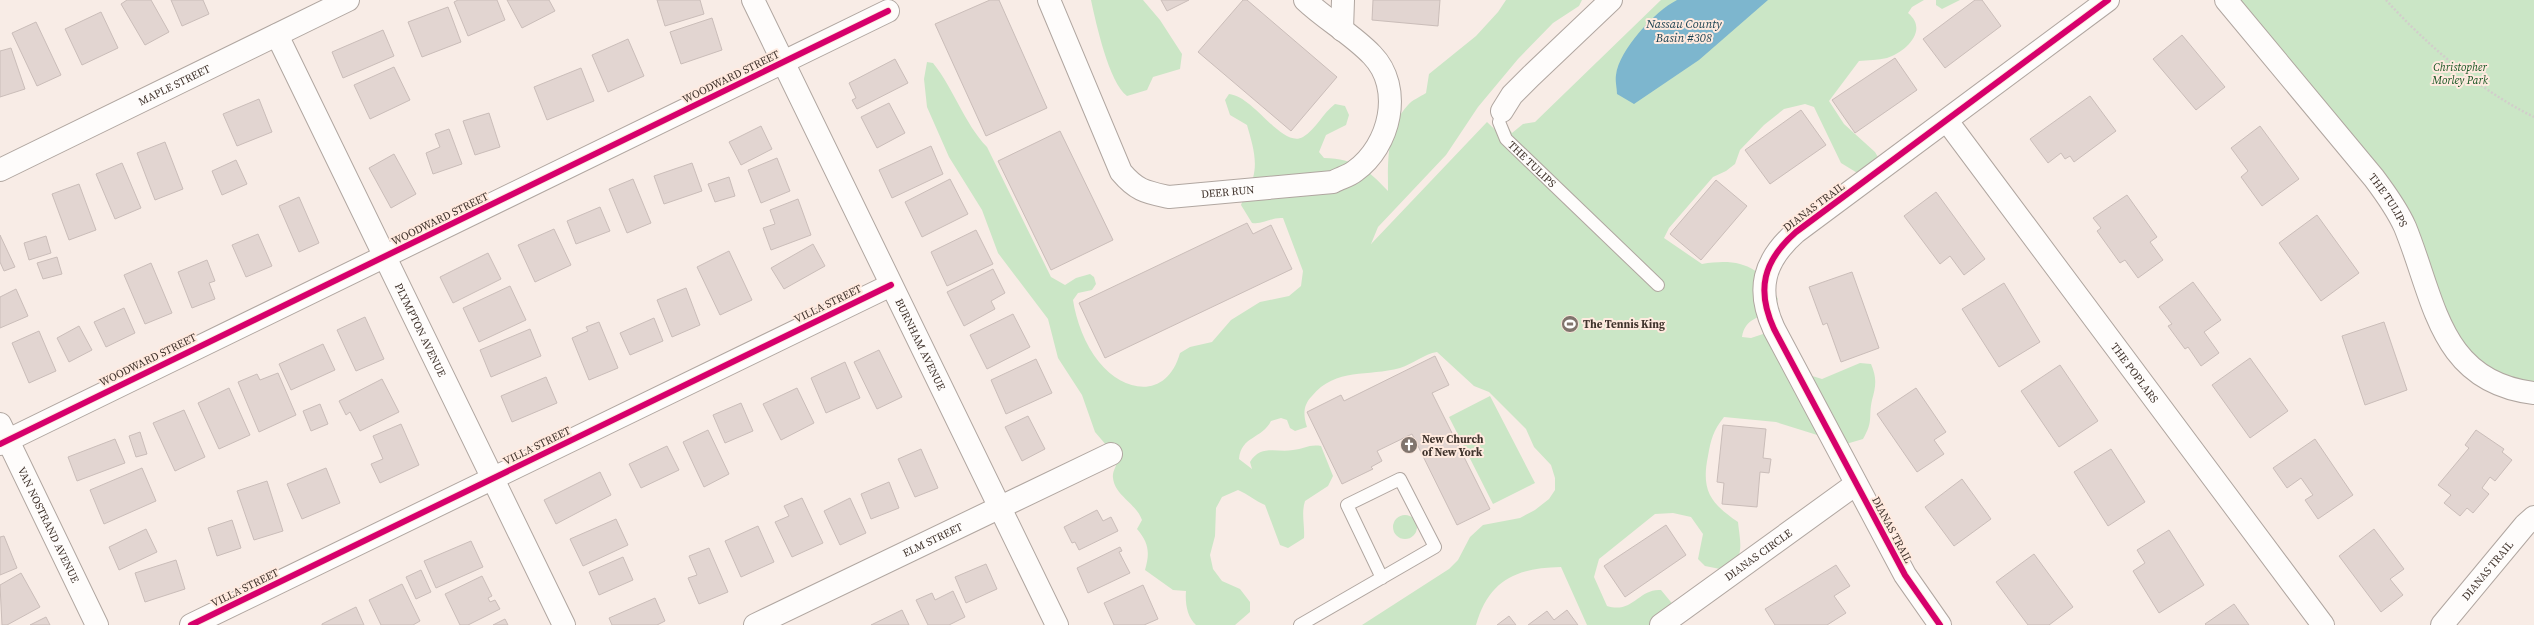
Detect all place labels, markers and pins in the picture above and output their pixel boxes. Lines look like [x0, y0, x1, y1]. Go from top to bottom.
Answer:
sports icon: The Tennis King [1560, 314, 1580, 334]
place label: The Tennis King [1583, 317, 1665, 332]
place label: New Church of New York [1422, 432, 1484, 460]
church icon: New Church of New York [1399, 435, 1419, 455]

